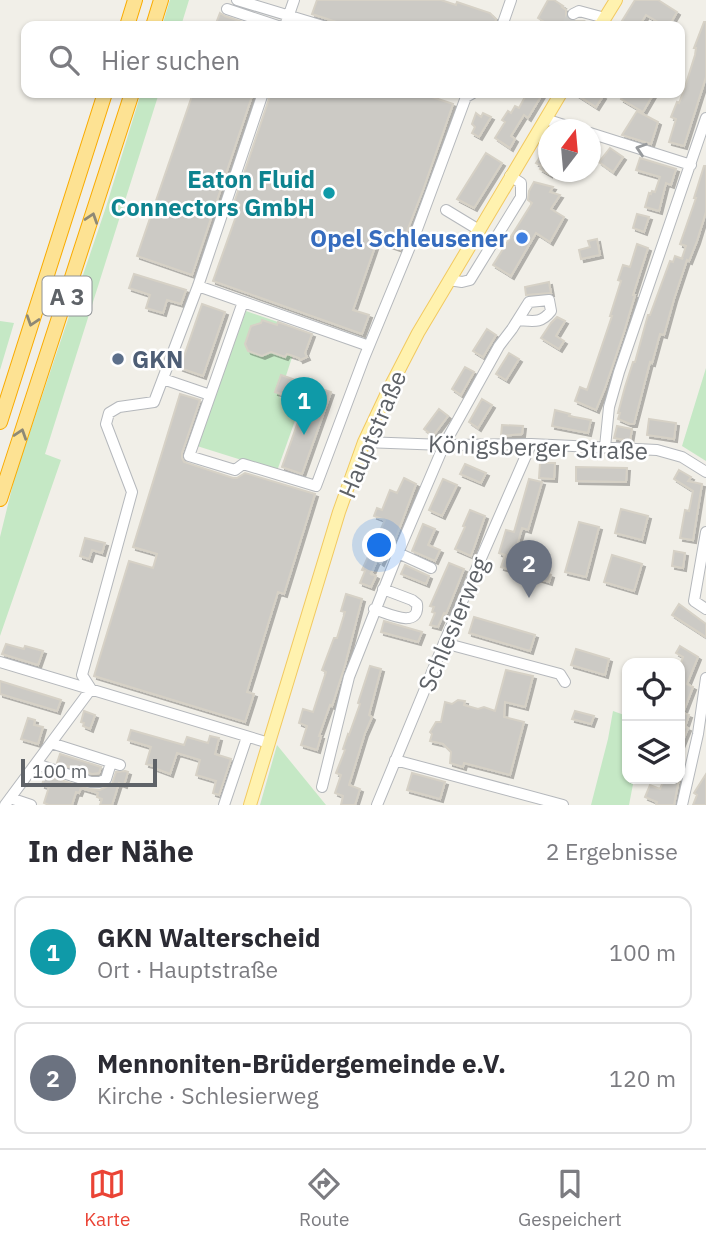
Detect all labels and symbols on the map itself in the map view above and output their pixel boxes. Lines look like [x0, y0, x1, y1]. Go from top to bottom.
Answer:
north arrow [538, 119, 601, 182]
one-way arrow [635, 143, 647, 157]
place label: Eaton Fluid Connectors GmbH [111, 163, 315, 223]
marker: Eaton Fluid Connectors GmbH [321, 185, 337, 201]
one-way arrow [84, 212, 98, 224]
place label: Opel Schleusener [310, 222, 508, 254]
marker: Opel Schleusener [514, 230, 530, 246]
road number: A 3 [42, 276, 92, 316]
one-way arrow [26, 315, 40, 327]
place label: GKN [132, 343, 183, 375]
marker: GKN [110, 351, 126, 367]
street label: Hauptstraße [331, 365, 413, 503]
pin: 1 [281, 377, 327, 435]
street label: Königsberger Straße [428, 427, 648, 467]
one-way arrow [13, 428, 27, 441]
your location [362, 528, 396, 562]
pin: 2 [506, 540, 552, 598]
street label: Schlesierweg [410, 551, 496, 696]
scale bar [21, 756, 158, 788]

